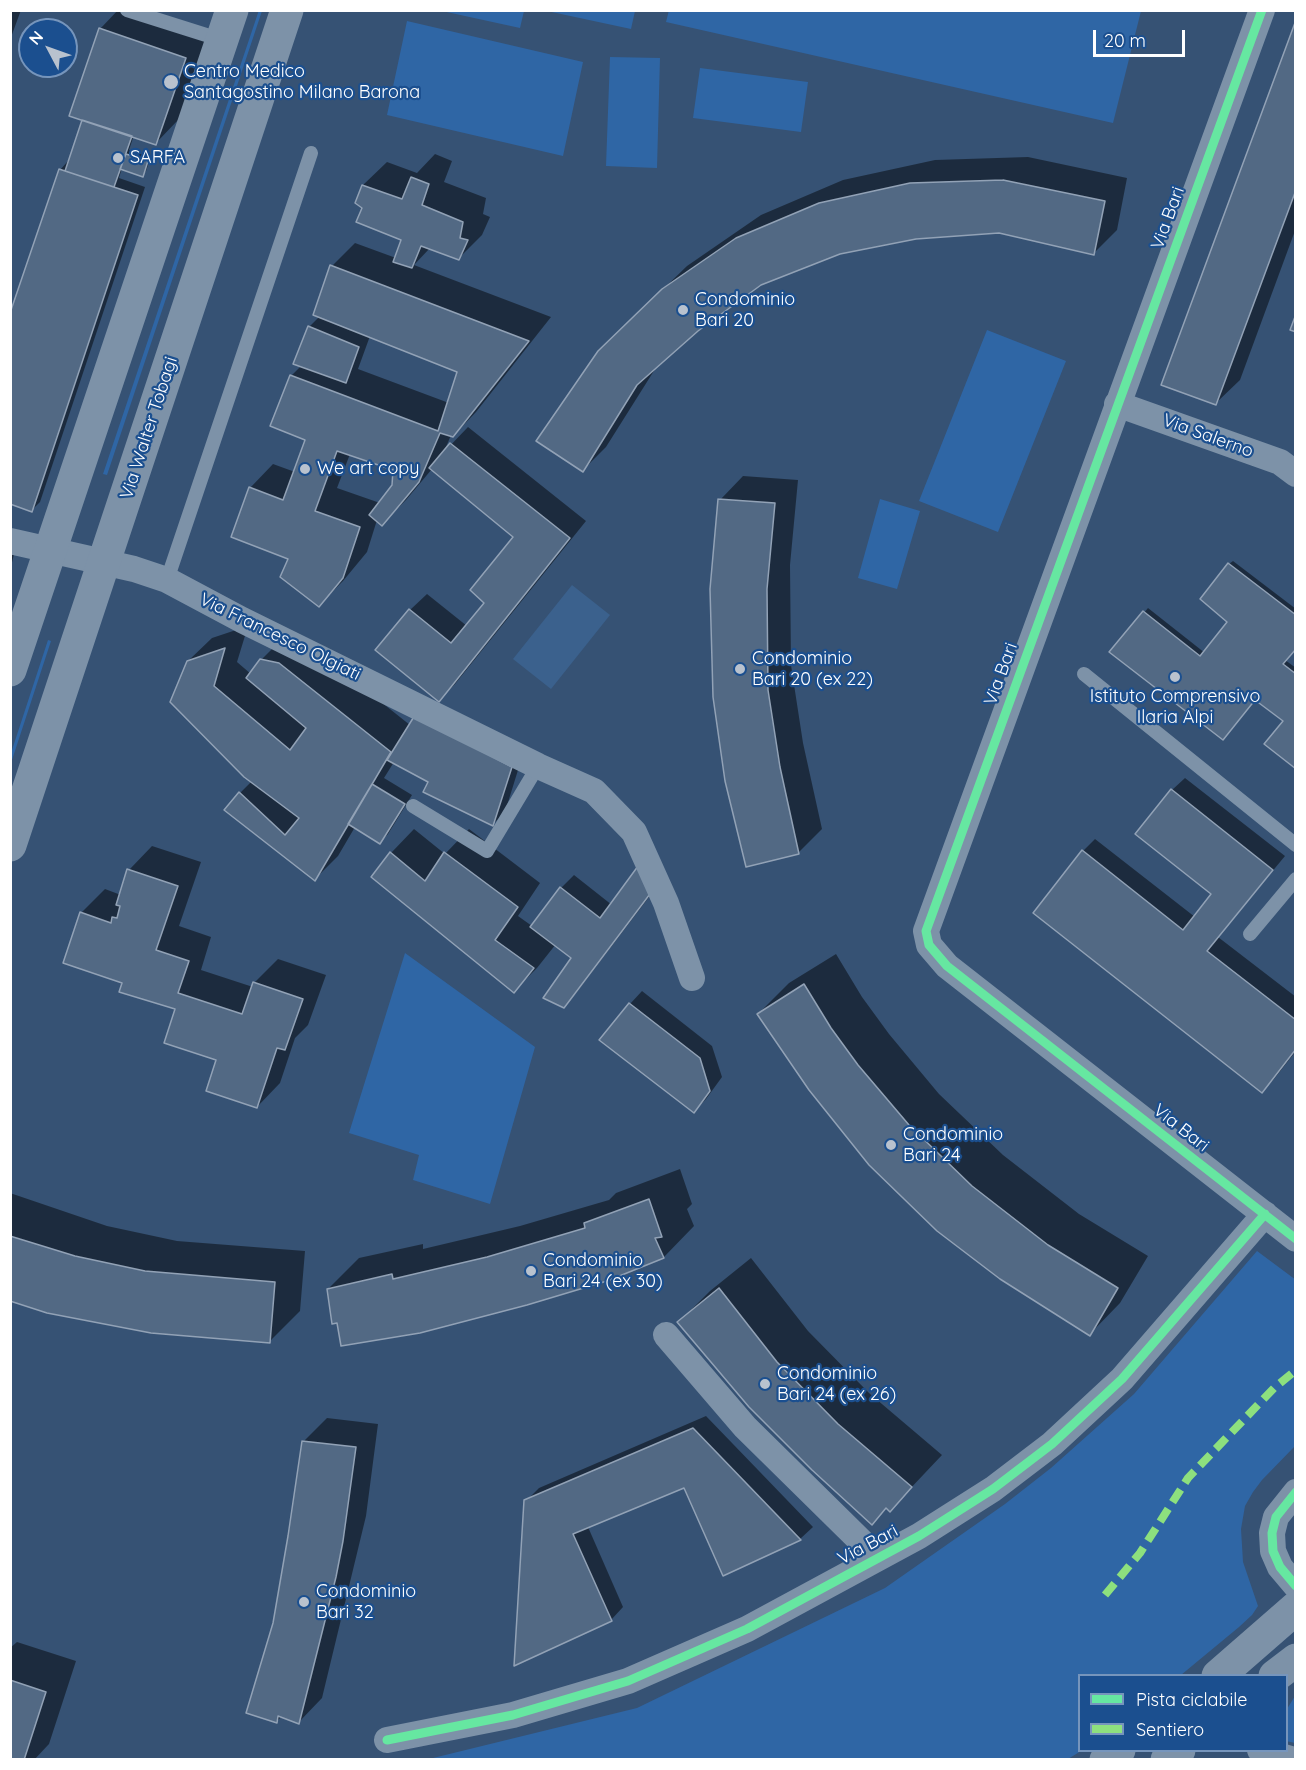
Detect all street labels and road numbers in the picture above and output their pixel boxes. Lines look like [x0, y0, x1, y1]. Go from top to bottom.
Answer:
street label: Via Bari [1147, 184, 1189, 252]
street label: Via Walter Tobagi [116, 354, 182, 502]
street label: Via Salerno [1160, 410, 1256, 462]
street label: Via Francesco Olgiati [196, 589, 364, 685]
street label: Via Bari [980, 640, 1022, 708]
street label: Via Bari [1149, 1099, 1213, 1157]
street label: Via Bari [834, 1520, 902, 1570]

